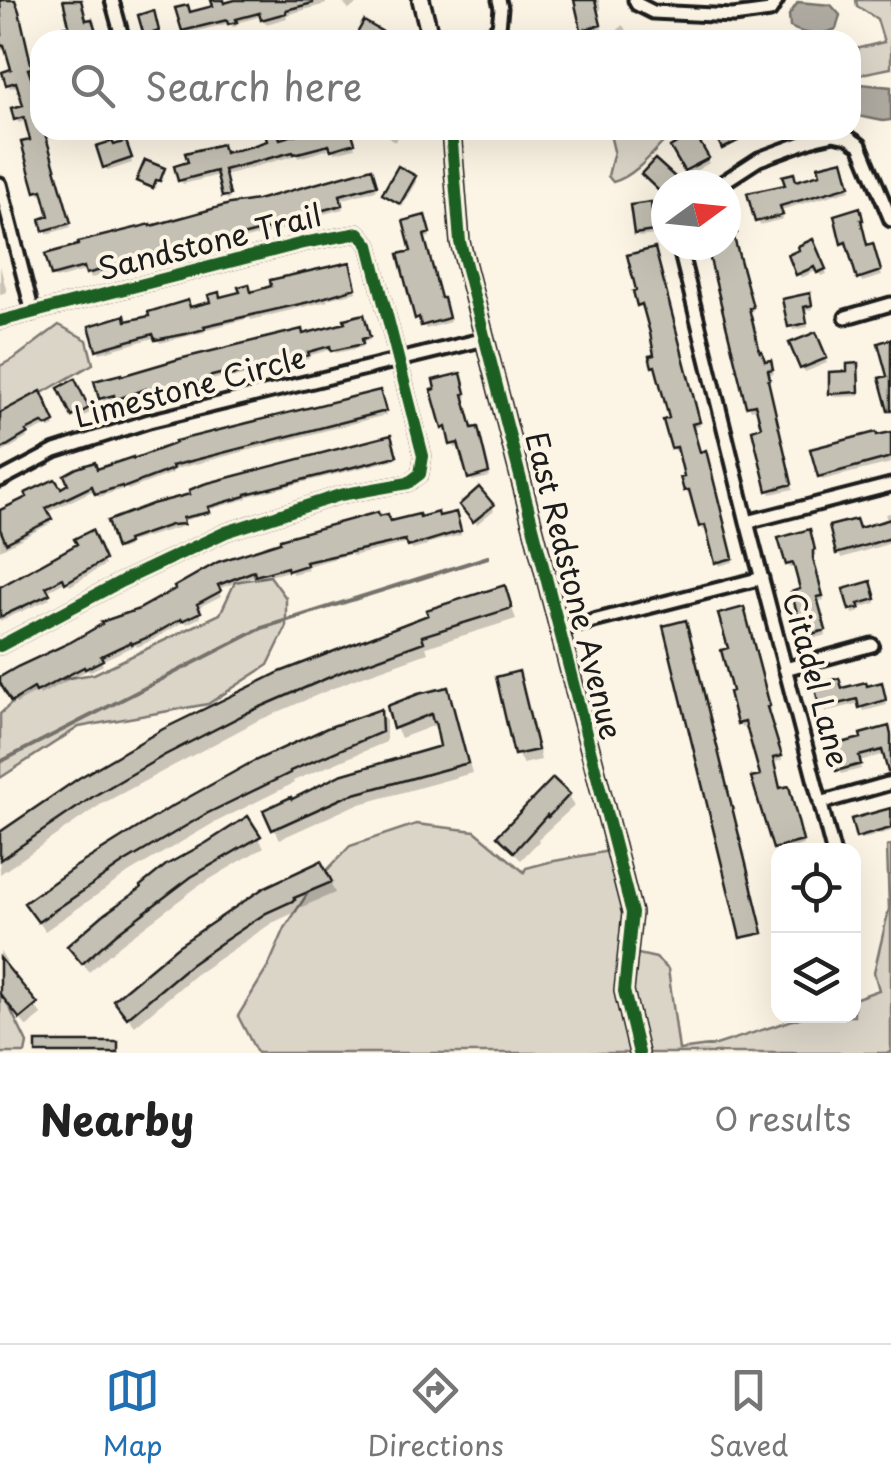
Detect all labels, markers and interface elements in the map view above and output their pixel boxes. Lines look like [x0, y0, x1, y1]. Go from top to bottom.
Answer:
search box [30, 30, 861, 140]
text: Search here [145, 57, 362, 114]
icon: search [65, 58, 120, 113]
north arrow [651, 170, 741, 260]
street label: Sandstone Trail [93, 191, 326, 290]
street label: Limestone Circle [69, 333, 310, 438]
street label: East Redstone Avenue [515, 427, 635, 744]
street label: Citadel Lane [772, 587, 862, 772]
map controls [771, 843, 861, 1023]
button: locate [771, 843, 861, 933]
button: layers [771, 933, 861, 1023]
text: Nearby [40, 1087, 194, 1150]
text: 0 results [715, 1094, 851, 1142]
tab: Map [103, 1363, 162, 1466]
tab: Directions [368, 1363, 504, 1466]
tab: Saved [709, 1363, 788, 1466]

